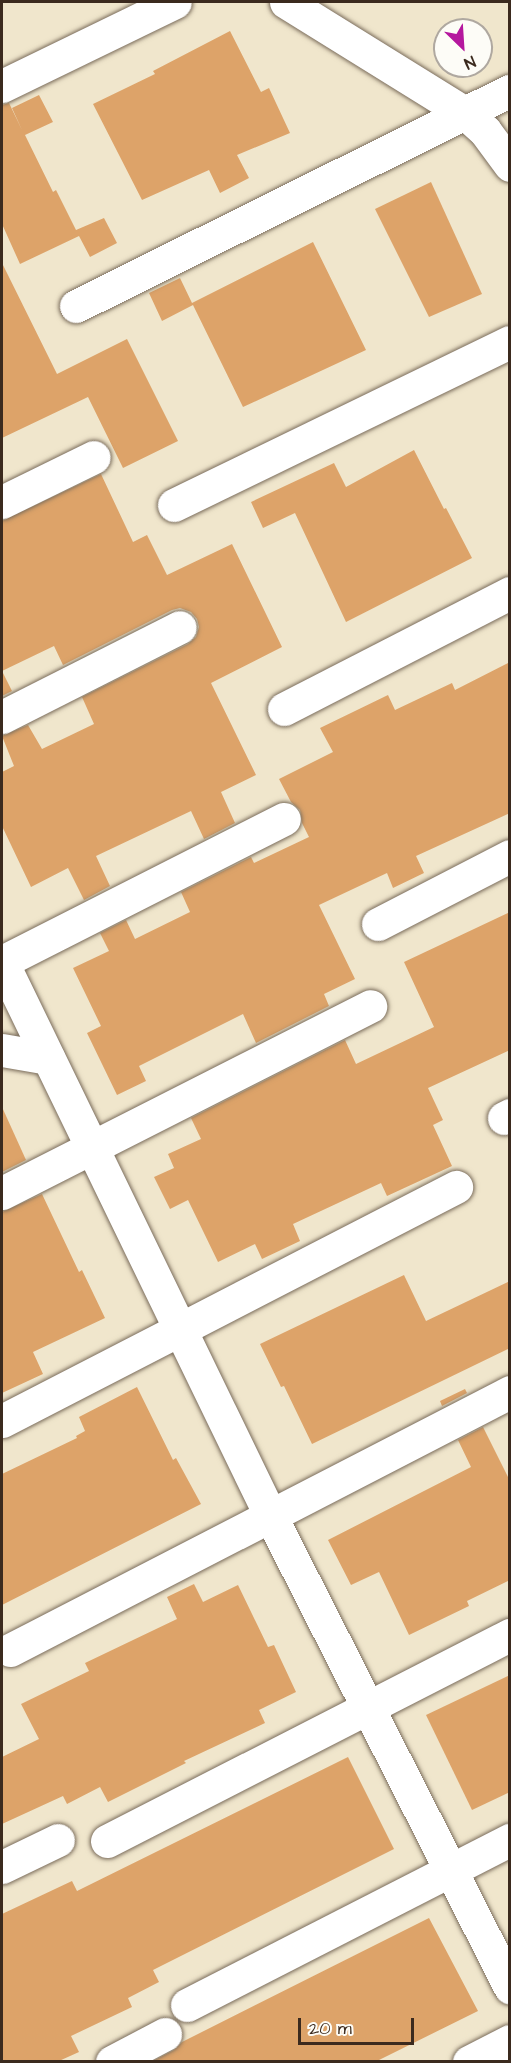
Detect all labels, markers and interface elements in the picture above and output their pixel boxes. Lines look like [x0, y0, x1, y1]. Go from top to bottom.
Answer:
north arrow [433, 18, 493, 78]
text: N [461, 50, 479, 75]
scale bar [301, 2006, 416, 2044]
text: 20 m [309, 2016, 352, 2041]

